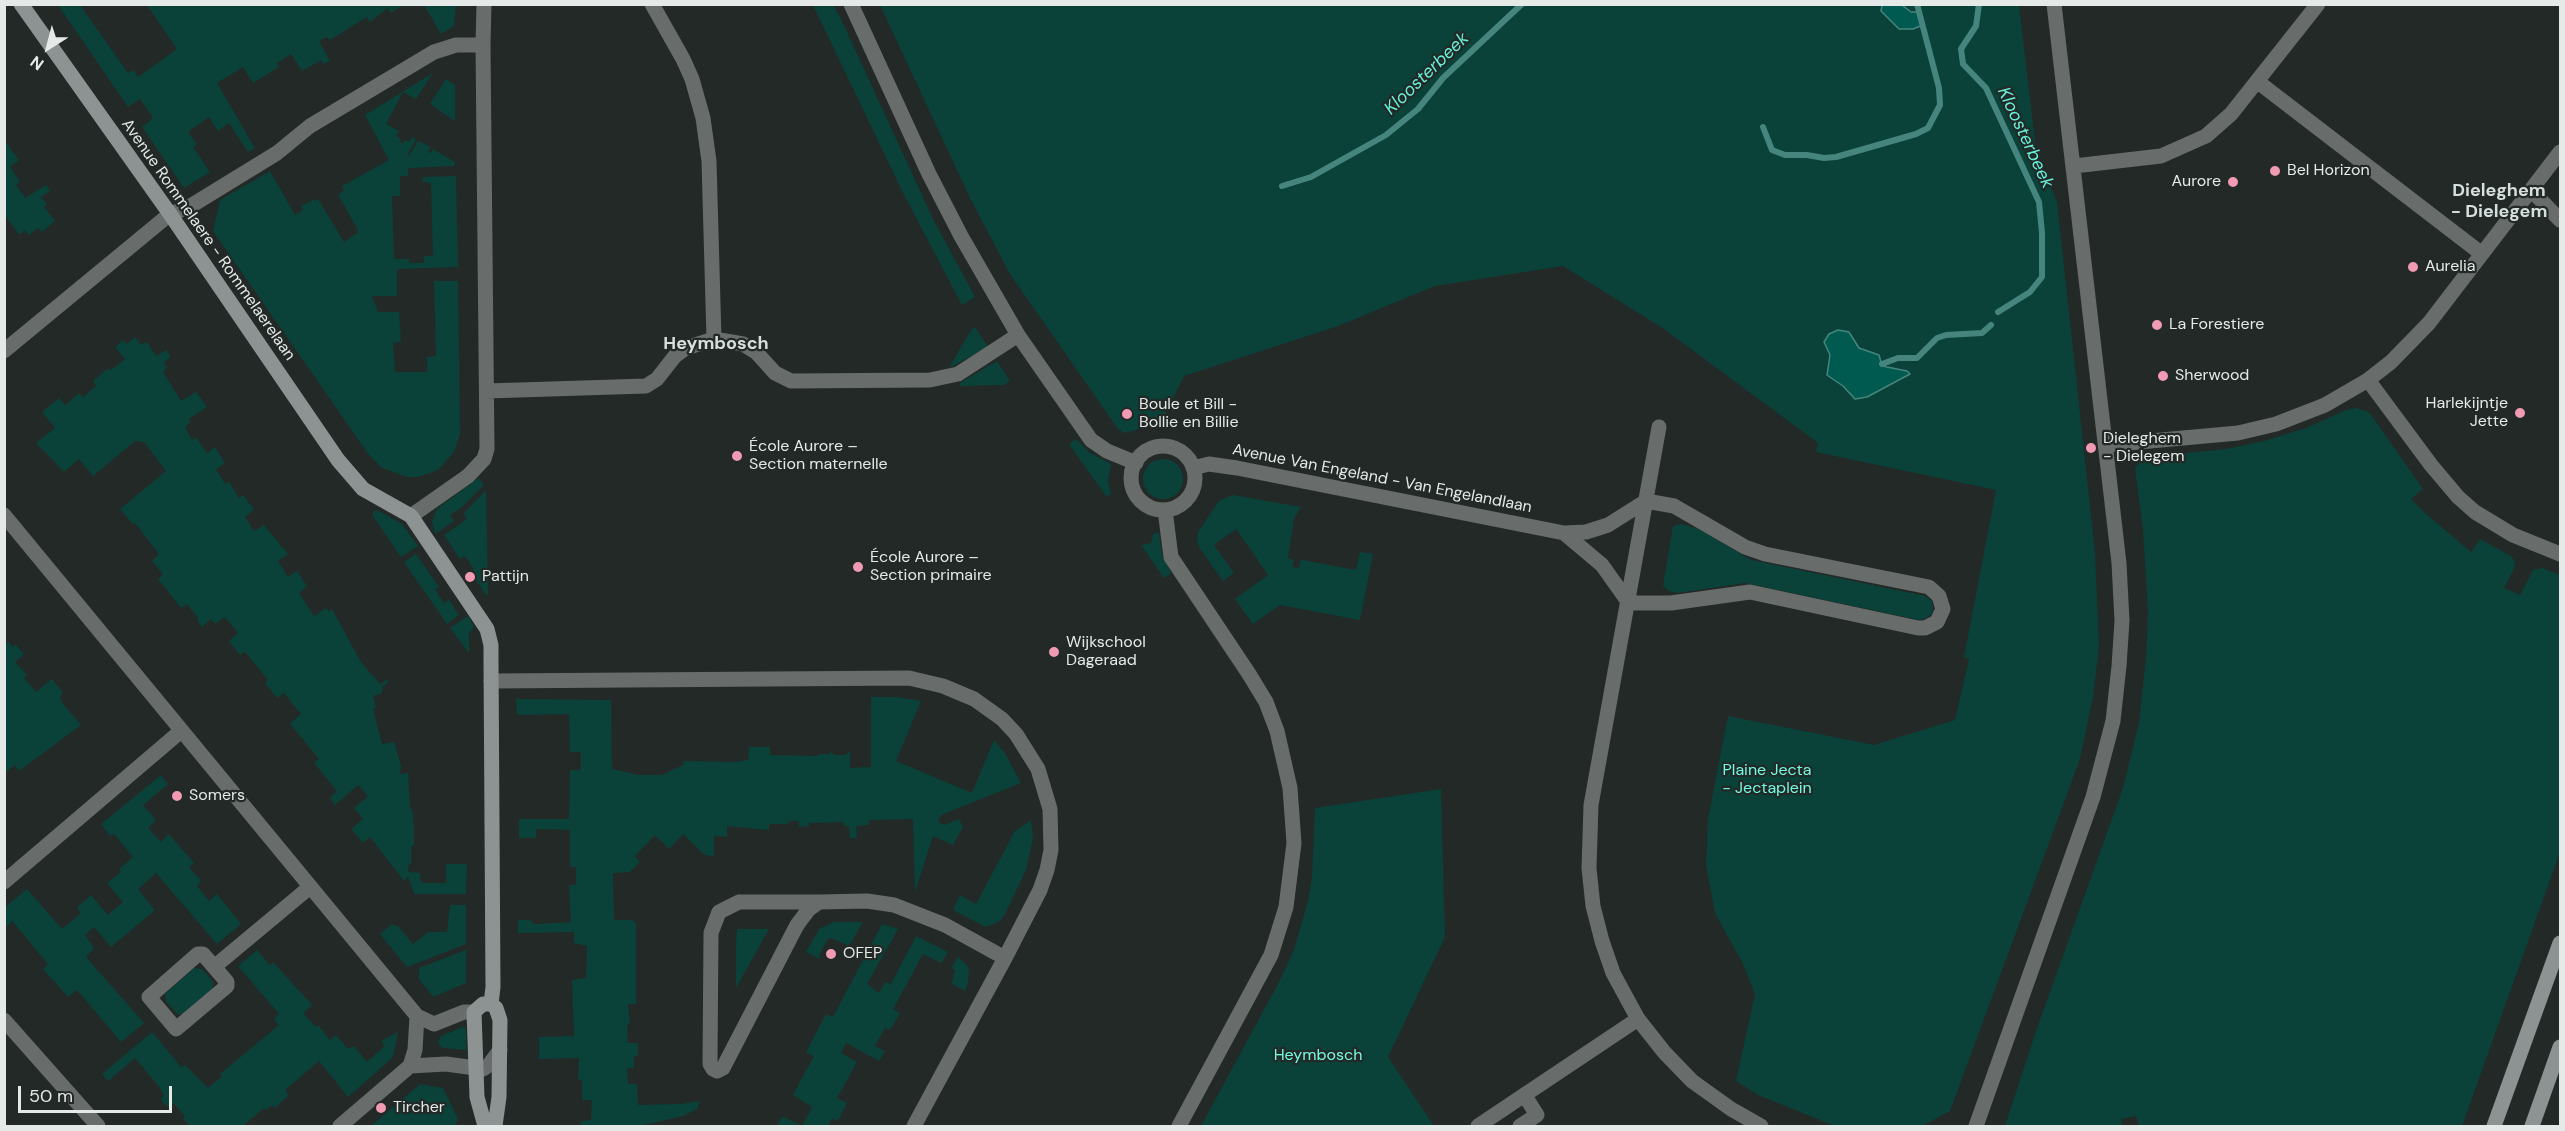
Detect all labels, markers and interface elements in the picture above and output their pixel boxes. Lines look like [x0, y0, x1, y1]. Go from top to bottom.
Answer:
north arrow [18, 18, 78, 78]
water label: Kloosterbeek [1380, 28, 1474, 120]
text: N [26, 51, 48, 75]
water label: Kloosterbeek [1992, 84, 2058, 192]
street label: Avenue Rommelaere - Rommelaerelaan [117, 116, 299, 364]
place label: Bel Horizon [2287, 161, 2370, 181]
marker: Bel Horizon [2268, 164, 2282, 178]
place label: Aurore [2172, 172, 2221, 192]
marker: Aurore [2226, 175, 2240, 189]
district label: Dieleghem - Dielegem [2451, 180, 2547, 222]
place label: Aurelia [2425, 257, 2475, 277]
marker: Aurelia [2406, 260, 2420, 274]
place label: La Forestiere [2169, 315, 2264, 335]
marker: La Forestiere [2150, 318, 2164, 332]
district label: Heymbosch [663, 333, 769, 355]
place label: Sherwood [2175, 366, 2249, 386]
marker: Sherwood [2156, 369, 2170, 383]
place label: Harlekijntje Jette [2426, 394, 2508, 432]
place label: Boule et Bill - Bollie en Billie [1139, 395, 1239, 433]
marker: Harlekijntje Jette [2513, 406, 2527, 420]
marker: Boule et Bill - Bollie en Billie [1120, 407, 1134, 421]
place label: Dieleghem - Dielegem [2103, 429, 2184, 467]
place label: École Aurore – Section maternelle [749, 437, 888, 475]
street label: Avenue Van Engeland - Van Engelandlaan [1231, 441, 1533, 517]
marker: Dieleghem - Dielegem [2084, 441, 2098, 455]
marker: École Aurore – Section maternelle [730, 449, 744, 463]
place label: École Aurore – Section primaire [870, 548, 992, 586]
marker: École Aurore – Section primaire [851, 560, 865, 574]
place label: Pattijn [482, 567, 529, 587]
marker: Pattijn [463, 570, 477, 584]
place label: Wijkschool Dageraad [1066, 633, 1146, 671]
marker: Wijkschool Dageraad [1047, 645, 1061, 659]
park label: Plaine Jecta - Jectaplein [1722, 761, 1812, 799]
place label: Somers [189, 786, 245, 806]
marker: Somers [170, 789, 184, 803]
place label: OFEP [843, 944, 882, 964]
marker: OFEP [824, 947, 838, 961]
park label: Heymbosch [1274, 1046, 1362, 1066]
scale bar [21, 1074, 176, 1112]
text: 50 m [29, 1084, 73, 1108]
place label: Tircher [393, 1098, 445, 1118]
marker: Tircher [374, 1101, 388, 1115]

